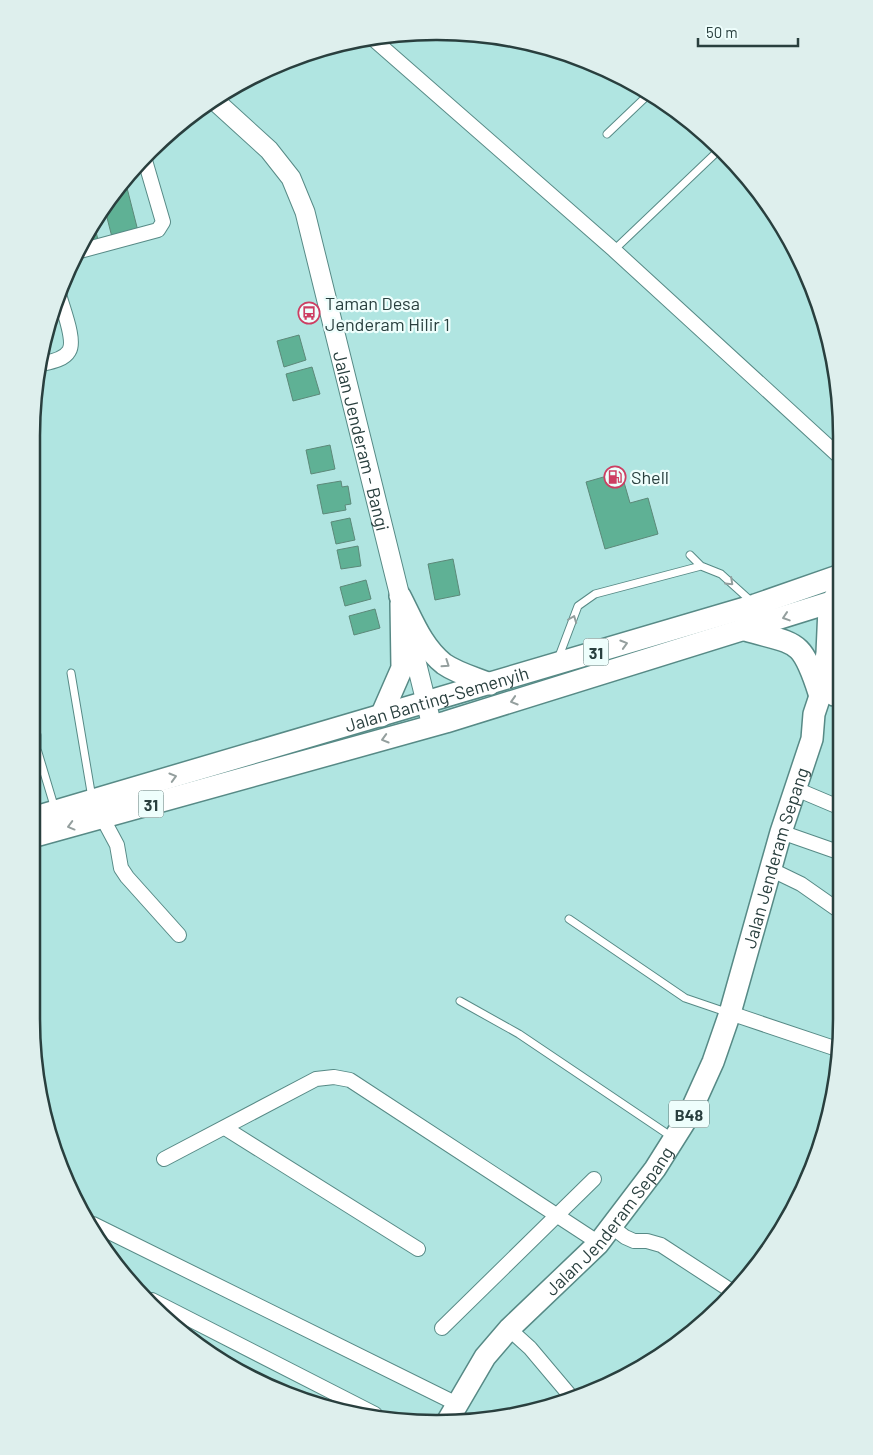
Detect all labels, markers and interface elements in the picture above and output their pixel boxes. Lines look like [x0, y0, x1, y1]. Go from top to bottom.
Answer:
scale bar [698, 15, 798, 47]
text: 50 m [706, 23, 738, 41]
place label: Taman Desa Jenderam Hilir 1 [325, 292, 450, 335]
bus stop icon: Taman Desa Jenderam Hilir 1 [297, 301, 321, 325]
street label: Jalan Jenderam - Bangi [329, 349, 394, 533]
fuel station icon: Shell [603, 465, 627, 489]
place label: Shell [631, 466, 669, 488]
one-way arrow [724, 576, 733, 585]
one-way arrow [783, 611, 791, 621]
one-way arrow [567, 615, 578, 624]
road number: 31 [584, 638, 608, 666]
one-way arrow [619, 639, 628, 649]
one-way arrow [440, 658, 450, 667]
street label: Jalan Banting-Semenyih [342, 661, 531, 736]
one-way arrow [510, 696, 518, 706]
one-way arrow [381, 733, 390, 744]
street label: Jalan Jenderam Sepang [738, 764, 813, 951]
one-way arrow [168, 773, 177, 783]
road number: 31 [138, 791, 164, 818]
one-way arrow [66, 820, 75, 831]
road number: B48 [669, 1100, 709, 1128]
street label: Jalan Jenderam Sepang [540, 1142, 677, 1300]

